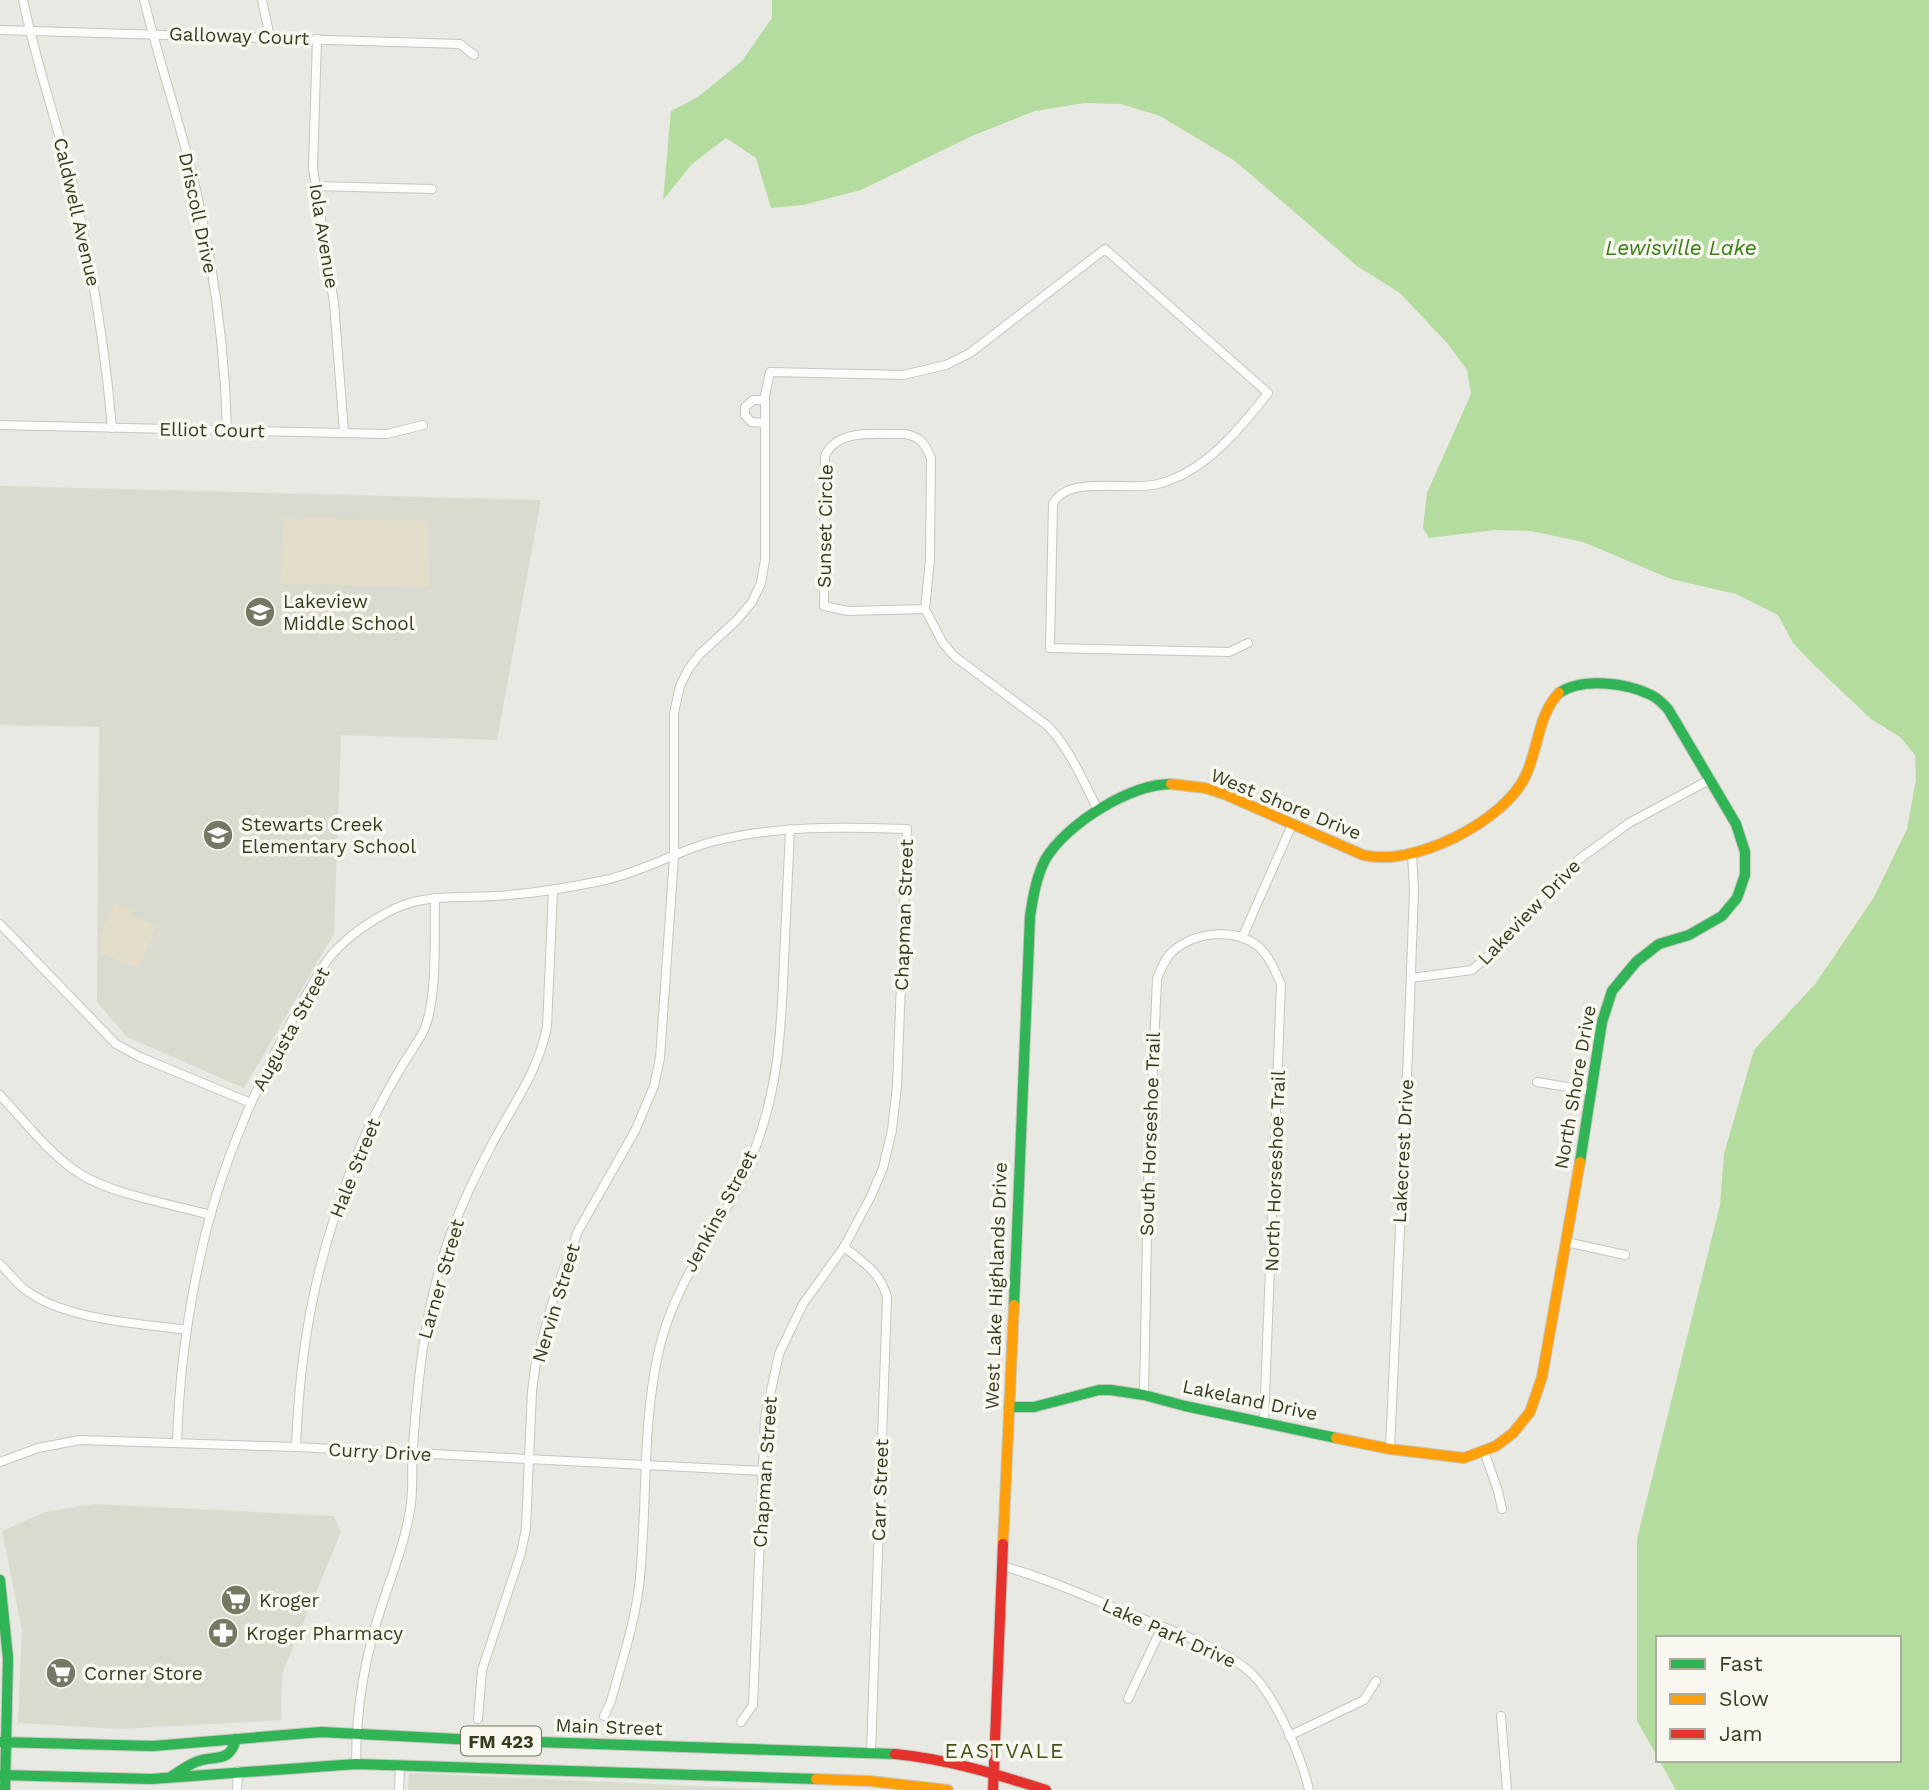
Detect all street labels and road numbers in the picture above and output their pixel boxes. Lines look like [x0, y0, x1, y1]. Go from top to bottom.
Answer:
street label: Galloway Court [169, 22, 310, 50]
street label: Caldwell Avenue [49, 135, 105, 289]
street label: Driscoll Drive [174, 150, 222, 276]
street label: Iola Avenue [304, 182, 344, 290]
street label: Elliot Court [159, 418, 265, 442]
street label: Sunset Circle [812, 464, 838, 588]
street label: West Shore Drive [1207, 763, 1365, 845]
street label: Chapman Street [890, 839, 918, 991]
street label: Lakeview Drive [1473, 854, 1585, 970]
street label: Augusta Street [248, 963, 334, 1095]
street label: North Shore Drive [1549, 1003, 1601, 1171]
street label: South Horseshoe Trail [1135, 1031, 1165, 1237]
street label: North Horseshoe Trail [1260, 1070, 1290, 1272]
street label: Lakecrest Drive [1388, 1078, 1418, 1224]
street label: Hale Street [325, 1115, 385, 1221]
street label: Jenkins Street [678, 1146, 762, 1276]
street label: West Lake Highlands Drive [980, 1162, 1012, 1410]
street label: Larner Street [413, 1216, 469, 1342]
street label: Nervin Street [527, 1241, 585, 1365]
street label: Lakeland Drive [1180, 1374, 1320, 1426]
street label: Chapman Street [748, 1395, 782, 1549]
street label: Curry Drive [328, 1438, 432, 1466]
street label: Carr Street [867, 1438, 893, 1542]
street label: Lake Park Drive [1098, 1593, 1240, 1673]
street label: Main Street [555, 1714, 663, 1740]
road number: FM 423 [461, 1726, 541, 1756]

